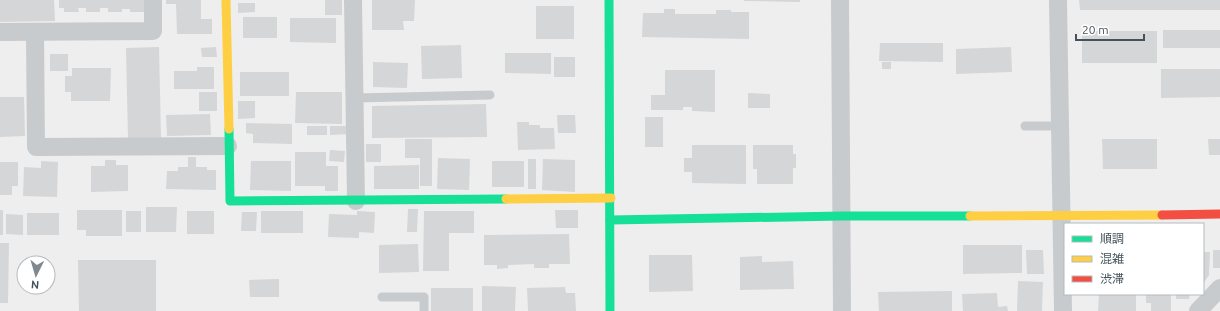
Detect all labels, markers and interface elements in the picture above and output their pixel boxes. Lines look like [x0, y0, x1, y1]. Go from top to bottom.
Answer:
scale bar [1076, 16, 1144, 42]
text: 20 m [1082, 23, 1109, 36]
legend [1064, 223, 1204, 295]
text: 順調 [1100, 232, 1124, 245]
text: 混雑 [1100, 252, 1124, 265]
north arrow [16, 255, 56, 295]
text: 渋滞 [1100, 272, 1124, 285]
text: N [31, 279, 40, 291]

